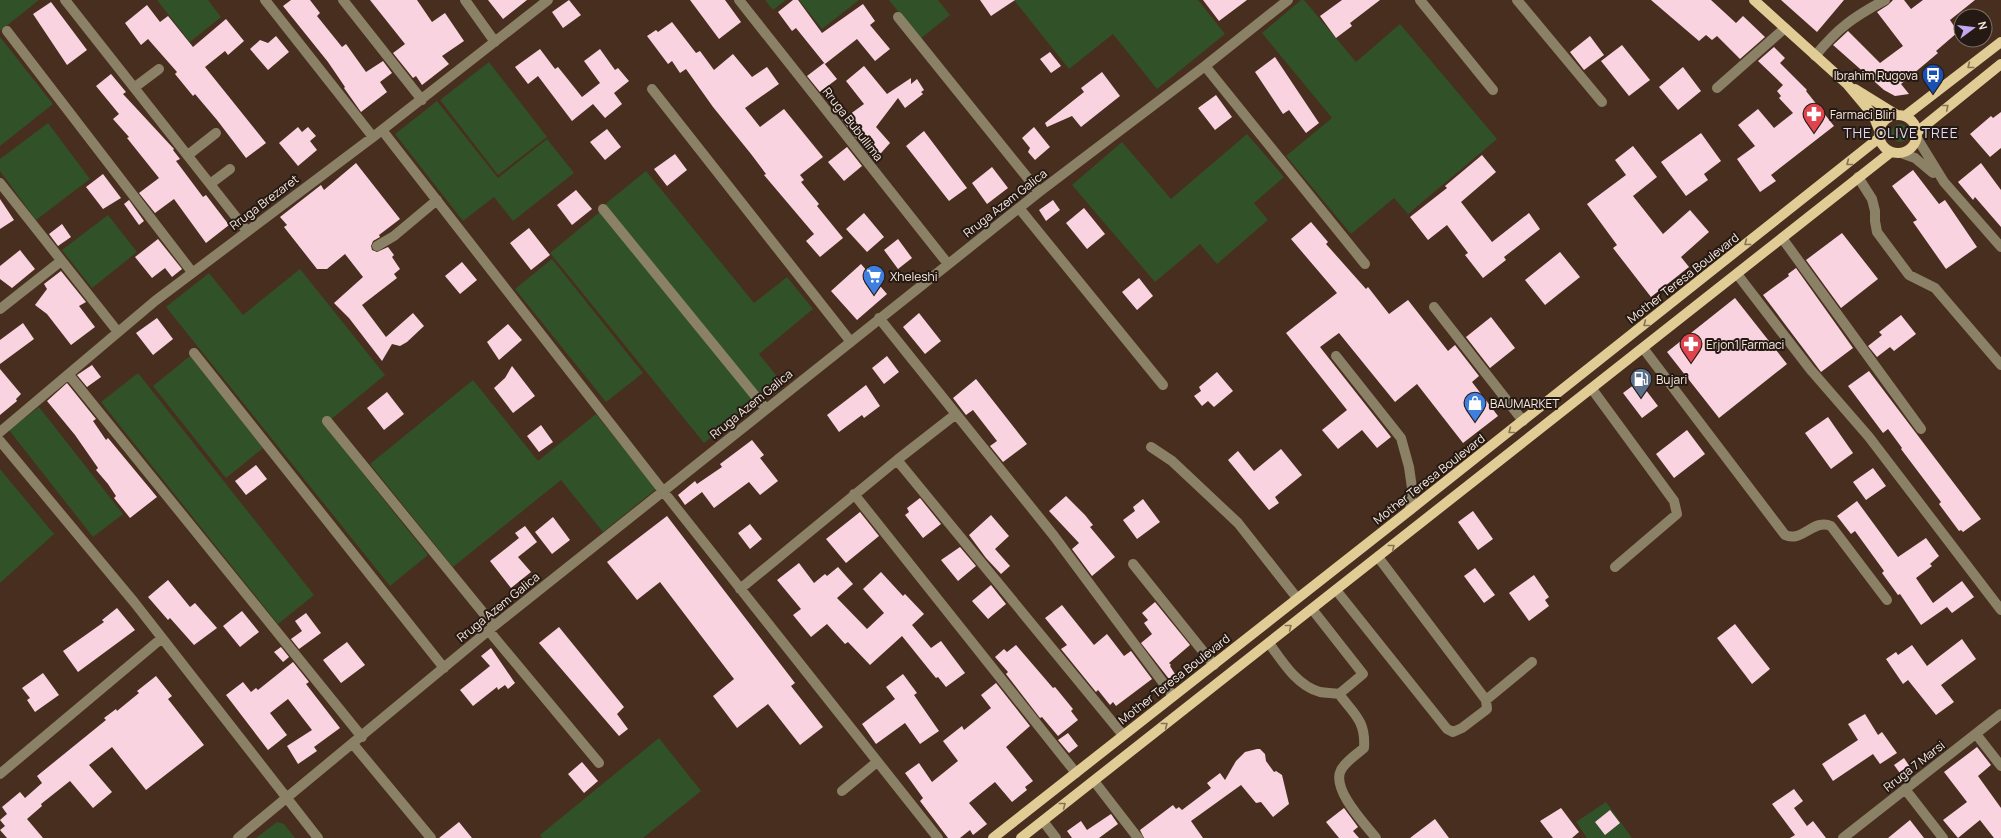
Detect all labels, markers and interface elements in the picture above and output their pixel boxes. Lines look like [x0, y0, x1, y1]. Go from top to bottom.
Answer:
north arrow [1953, 8, 1993, 48]
text: N [1975, 20, 1991, 31]
bus stop icon: Ibrahim Rugova [1920, 62, 1946, 95]
one-way arrow [1968, 62, 1975, 69]
place label: Ibrahim Rugova [1834, 67, 1918, 84]
street label: Rruga Bubullima [819, 84, 887, 164]
pharmacy icon: Farmaci Bliri [1801, 101, 1827, 134]
one-way arrow [1942, 104, 1949, 111]
place label: Farmaci Bliri [1830, 106, 1895, 123]
district label: THE OLIVE TREE [1843, 123, 1959, 142]
one-way arrow [1847, 158, 1854, 165]
street label: Rruga Azem Galica [960, 165, 1050, 241]
street label: Rruga Brezaret [226, 170, 302, 234]
street label: Mother Teresa Boulevard [1624, 229, 1742, 327]
one-way arrow [1745, 239, 1752, 246]
supermarket icon: Xheleshi [861, 263, 887, 296]
place label: Xheleshi [890, 268, 937, 285]
one-way arrow [1643, 319, 1650, 326]
pharmacy icon: Erjon1 Farmaci [1678, 331, 1704, 364]
place label: Erjon1 Farmaci [1706, 336, 1784, 353]
street label: Rruga Azem Galica [706, 365, 796, 443]
fuel station icon: Bujari [1628, 366, 1654, 399]
place label: Bujari [1656, 371, 1687, 388]
shop icon: BAUMARKET [1462, 390, 1488, 423]
place label: BAUMARKET [1490, 395, 1560, 412]
one-way arrow [1508, 426, 1515, 433]
street label: Mother Teresa Boulevard [1370, 430, 1488, 528]
one-way arrow [1387, 544, 1394, 551]
street label: Rruga Azem Galica [453, 568, 543, 646]
one-way arrow [1285, 625, 1292, 632]
street label: Mother Teresa Boulevard [1115, 630, 1233, 728]
one-way arrow [1161, 722, 1168, 729]
street label: Rruga 7 Marsi [1880, 737, 1948, 795]
one-way arrow [1059, 803, 1066, 810]

